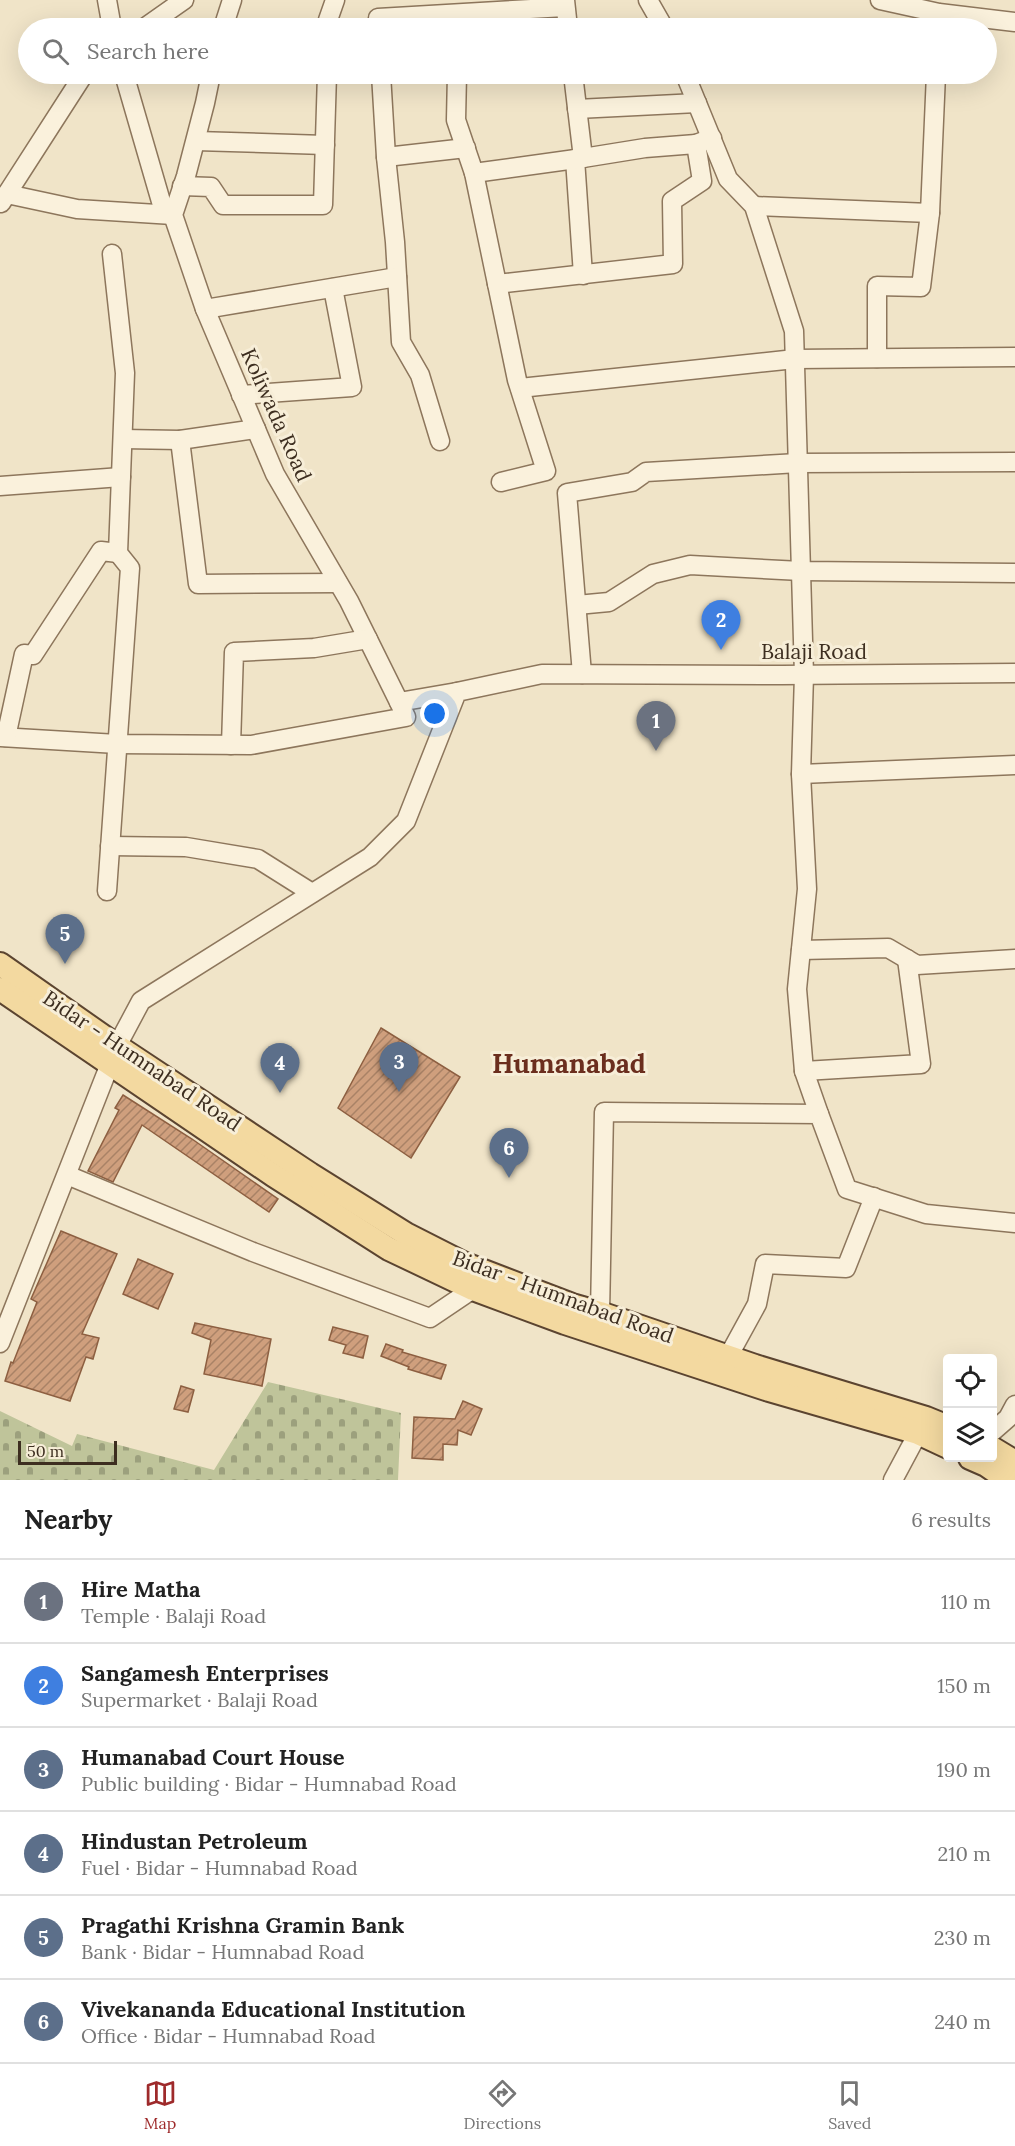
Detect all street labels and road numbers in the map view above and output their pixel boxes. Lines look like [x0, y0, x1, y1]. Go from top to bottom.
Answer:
street label: Koliwada Road [235, 344, 318, 486]
street label: Balaji Road [761, 638, 867, 665]
street label: Bidar - Humnabad Road [38, 984, 247, 1137]
street label: Bidar - Humnabad Road [449, 1244, 677, 1349]

